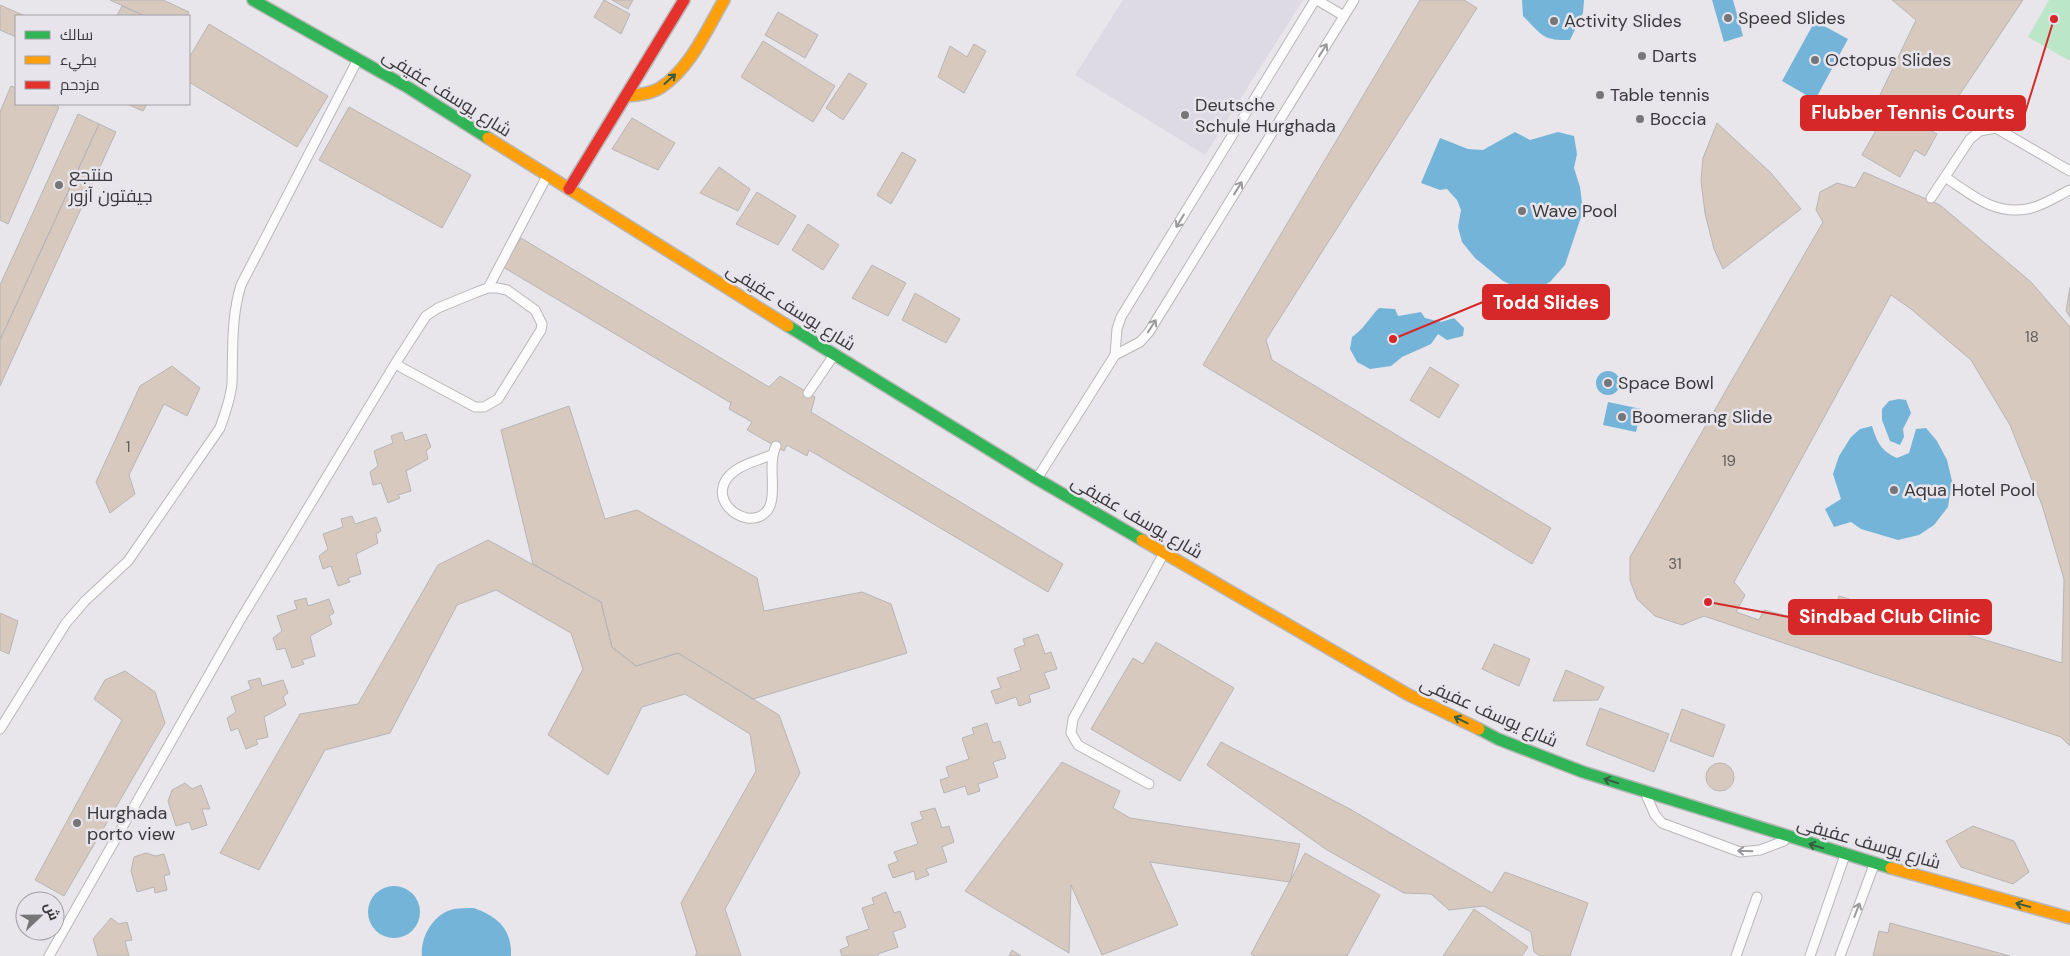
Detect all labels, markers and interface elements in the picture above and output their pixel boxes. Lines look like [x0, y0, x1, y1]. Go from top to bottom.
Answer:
place label: Speed Slides [1738, 6, 1846, 30]
place label: Activity Slides [1564, 9, 1682, 33]
marker: Speed Slides [1722, 12, 1734, 24]
legend [15, 15, 190, 105]
marker: Activity Slides [1548, 15, 1560, 27]
text: سالك [60, 25, 93, 45]
one-way arrow [1318, 43, 1328, 57]
street label: شارع يوسف عفيفى [378, 44, 516, 142]
place label: Darts [1652, 44, 1697, 68]
place label: Octopus Slides [1825, 48, 1951, 72]
text: بطيء [60, 50, 97, 72]
marker: Darts [1636, 50, 1648, 62]
marker: Octopus Slides [1809, 54, 1821, 66]
one-way arrow [664, 73, 676, 85]
text: مزدحم [60, 75, 100, 95]
place label: Table tennis [1610, 83, 1710, 107]
marker: Table tennis [1594, 89, 1606, 101]
place label: Deutsche Schule Hurghada [1195, 93, 1336, 138]
callout: Flubber Tennis Courts [1801, 96, 2025, 130]
text: Flubber Tennis Courts [1811, 100, 2015, 125]
place label: Boccia [1650, 107, 1706, 131]
marker: Deutsche Schule Hurghada [1179, 109, 1191, 121]
marker: Boccia [1634, 113, 1646, 125]
place label: منتجع جيفتون آزور [68, 163, 152, 208]
marker: منتجع جيفتون آزور [53, 179, 65, 191]
one-way arrow [1232, 181, 1243, 195]
place label: Wave Pool [1532, 199, 1617, 223]
marker: Wave Pool [1516, 205, 1528, 217]
one-way arrow [1174, 213, 1184, 227]
street label: شارع يوسف عفيفى [722, 258, 860, 356]
callout: Todd Slides [1483, 285, 1609, 319]
text: Todd Slides [1493, 290, 1599, 315]
one-way arrow [1148, 320, 1158, 334]
house number: 18 [2025, 327, 2039, 347]
place label: Space Bowl [1618, 371, 1714, 395]
marker: Space Bowl [1602, 377, 1614, 389]
place label: Boomerang Slide [1632, 405, 1772, 429]
marker: Boomerang Slide [1616, 411, 1628, 423]
house number: 1 [126, 437, 130, 457]
house number: 19 [1722, 451, 1736, 471]
street label: شارع يوسف عفيفى [1067, 470, 1207, 564]
place label: Aqua Hotel Pool [1904, 478, 2035, 502]
marker: Aqua Hotel Pool [1888, 484, 1900, 496]
house number: 31 [1668, 554, 1682, 574]
callout: Sindbad Club Clinic [1789, 600, 1991, 634]
text: Sindbad Club Clinic [1799, 604, 1981, 629]
street label: شارع يوسف عفيفى [1416, 671, 1562, 753]
one-way arrow [1454, 715, 1469, 725]
one-way arrow [1604, 776, 1620, 785]
place label: Hurghada porto view [87, 801, 176, 846]
street label: شارع يوسف عفيفى [1794, 811, 1944, 875]
marker: Hurghada porto view [71, 817, 83, 829]
one-way arrow [1809, 841, 1825, 851]
one-way arrow [1737, 846, 1753, 856]
north arrow [15, 891, 65, 941]
text: ش [40, 899, 64, 923]
one-way arrow [2015, 900, 2031, 909]
one-way arrow [1853, 903, 1862, 919]

